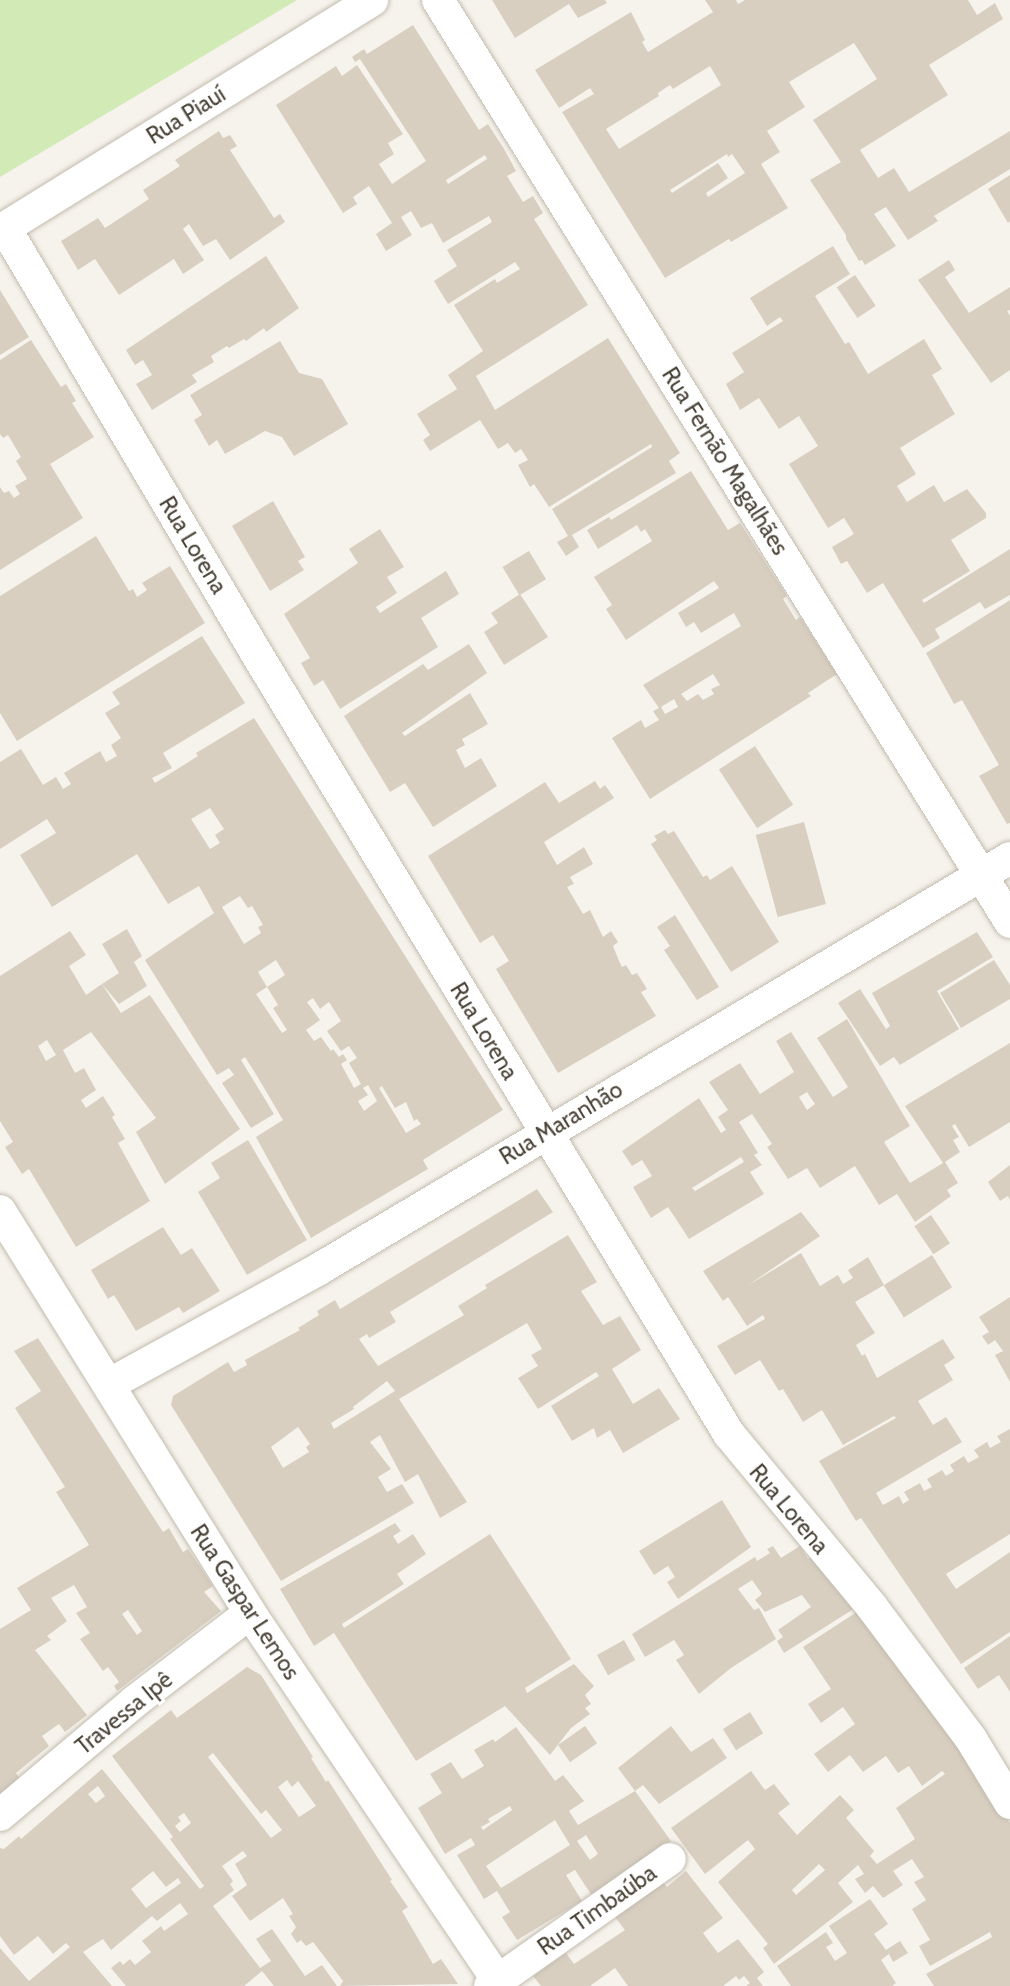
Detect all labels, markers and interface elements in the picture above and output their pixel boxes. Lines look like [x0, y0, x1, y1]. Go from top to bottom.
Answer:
street label: Rua Piauí [141, 80, 231, 150]
street label: Rua Fernão Magalhães [656, 362, 794, 560]
street label: Rua Lorena [153, 491, 233, 599]
street label: Rua Lorena [444, 977, 524, 1085]
street label: Rua Maranhão [494, 1075, 628, 1171]
street label: Rua Lorena [744, 1459, 834, 1559]
street label: Rua Gaspar Lemos [185, 1519, 305, 1685]
street label: Travessa Ipê [70, 1666, 178, 1760]
street label: Rua Timbaúba [532, 1859, 662, 1961]

